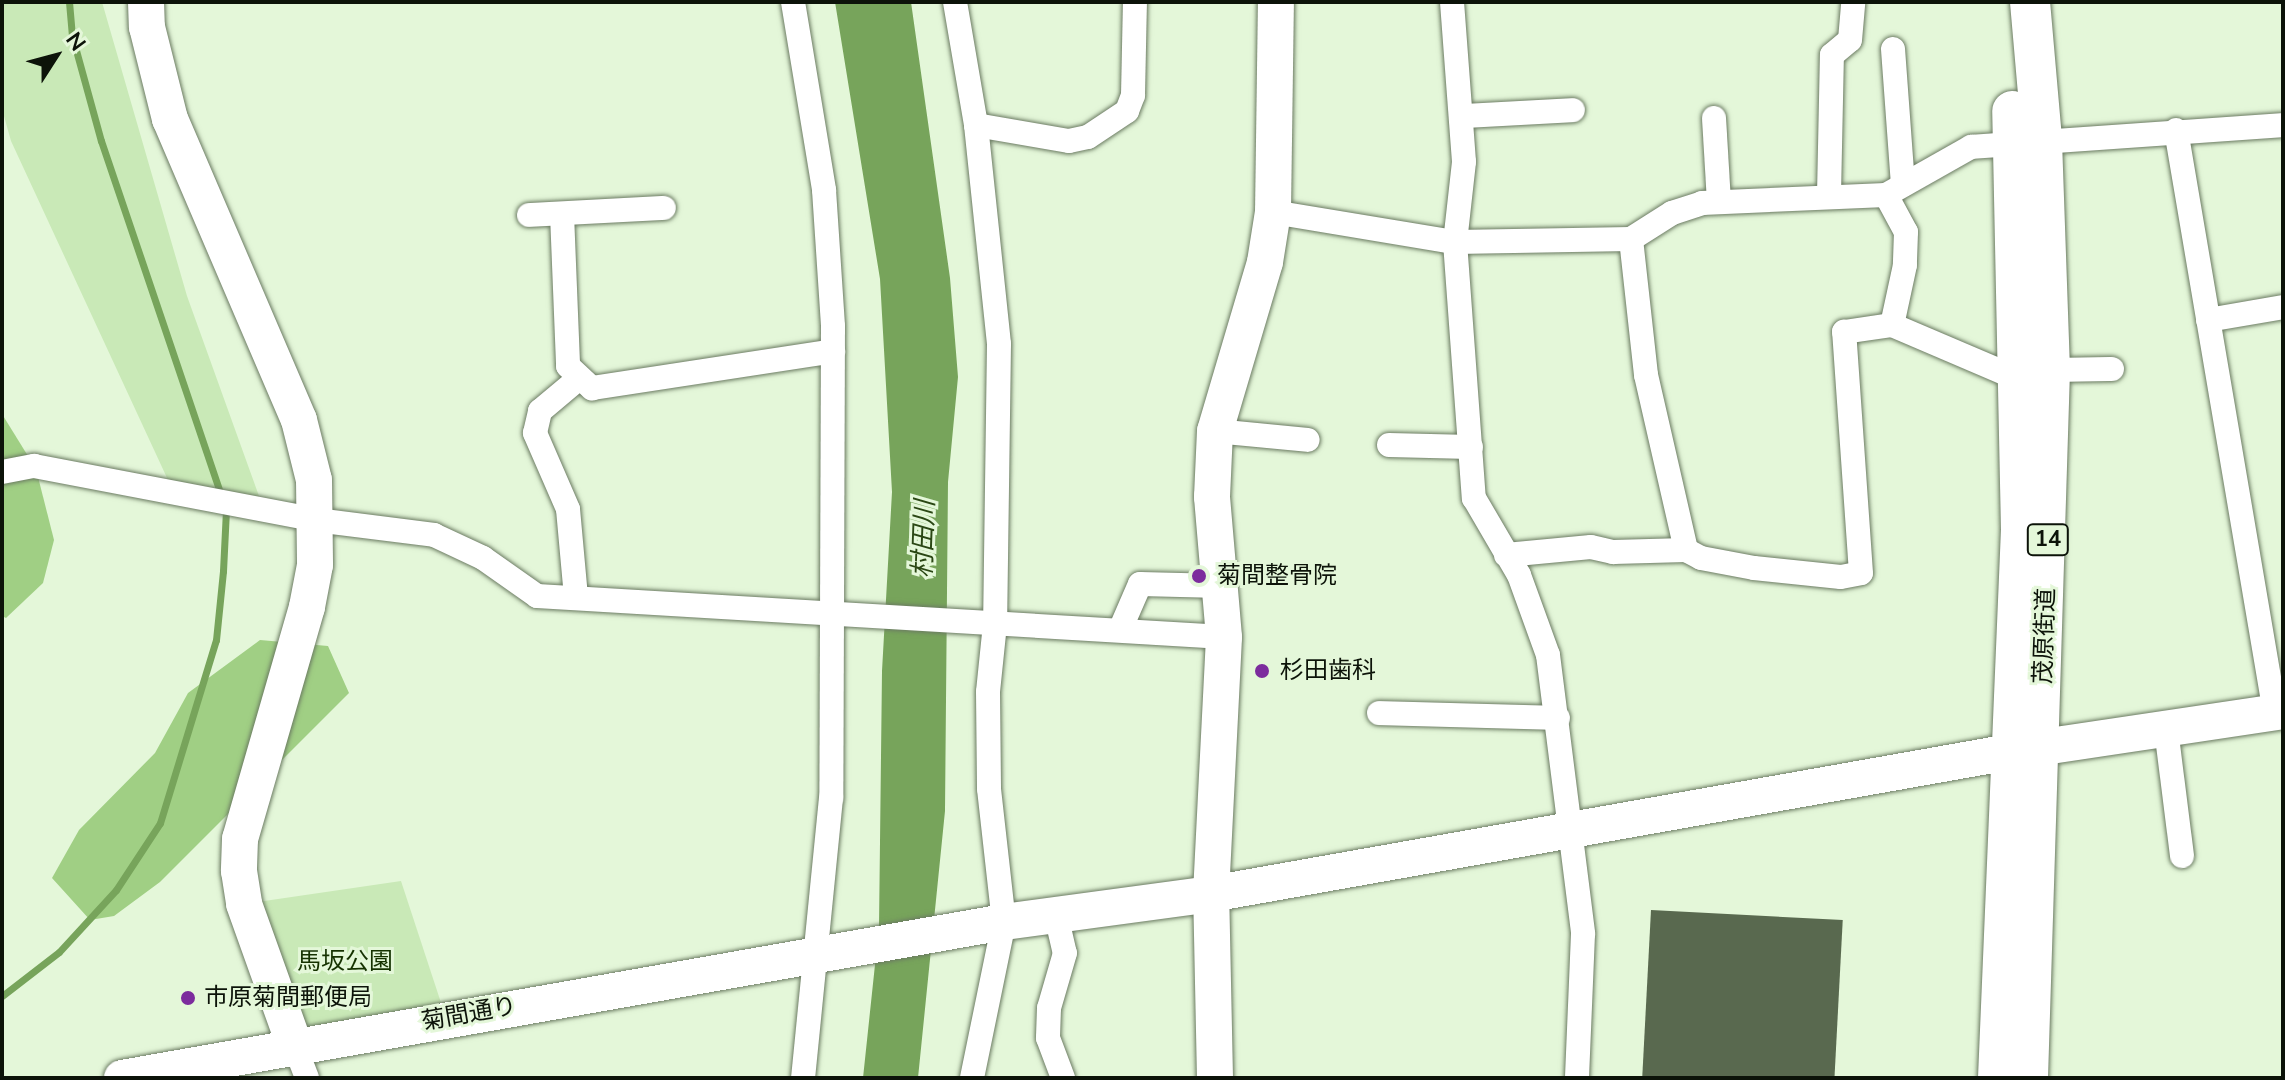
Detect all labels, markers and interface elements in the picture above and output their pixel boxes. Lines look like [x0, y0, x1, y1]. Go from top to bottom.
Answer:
north arrow [16, 16, 96, 96]
text: N [58, 26, 92, 57]
water label: 村田川 [907, 499, 941, 579]
road number: 14 [2026, 522, 2070, 558]
place label: 菊間整骨院 [1217, 562, 1337, 590]
marker: 菊間整骨院 [1188, 565, 1210, 587]
street label: 茂原街道 [2029, 588, 2061, 684]
place label: 杉田歯科 [1280, 657, 1376, 685]
marker: 杉田歯科 [1251, 660, 1273, 682]
park label: 馬坂公園 [297, 948, 393, 976]
place label: 市原菊間郵便局 [204, 984, 372, 1012]
marker: 市原菊間郵便局 [179, 989, 197, 1007]
street label: 菊間通り [419, 991, 519, 1037]

